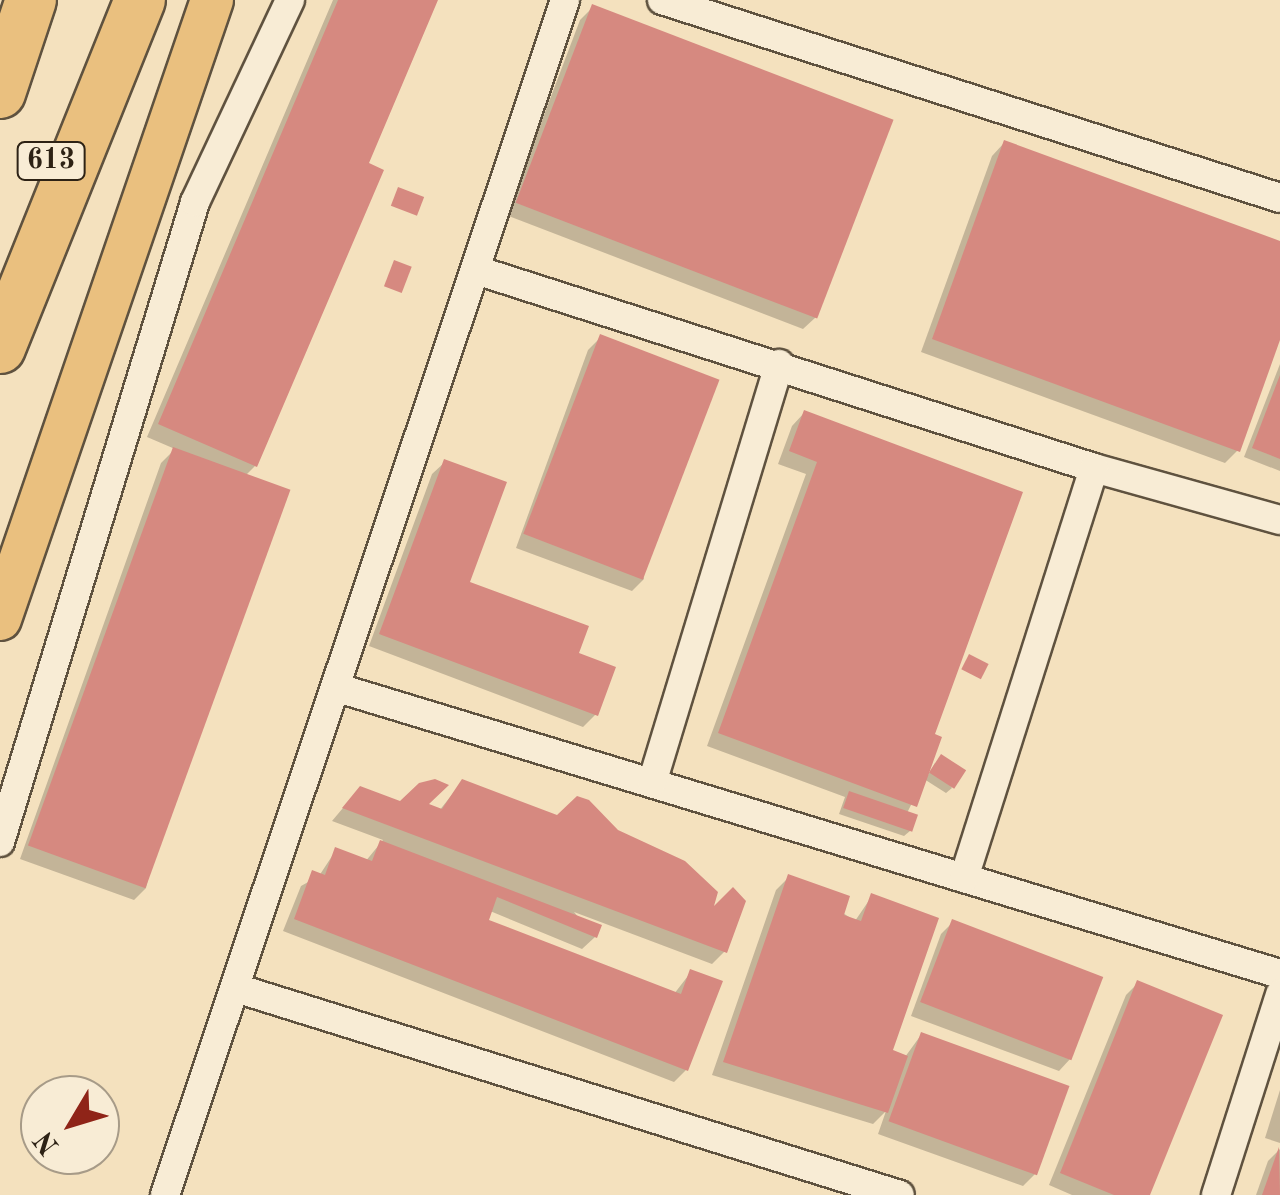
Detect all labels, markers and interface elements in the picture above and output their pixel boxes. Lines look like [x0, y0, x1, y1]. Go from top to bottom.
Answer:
road number: 613 [16, 138, 86, 184]
north arrow [20, 1075, 120, 1175]
text: N [30, 1125, 66, 1159]

